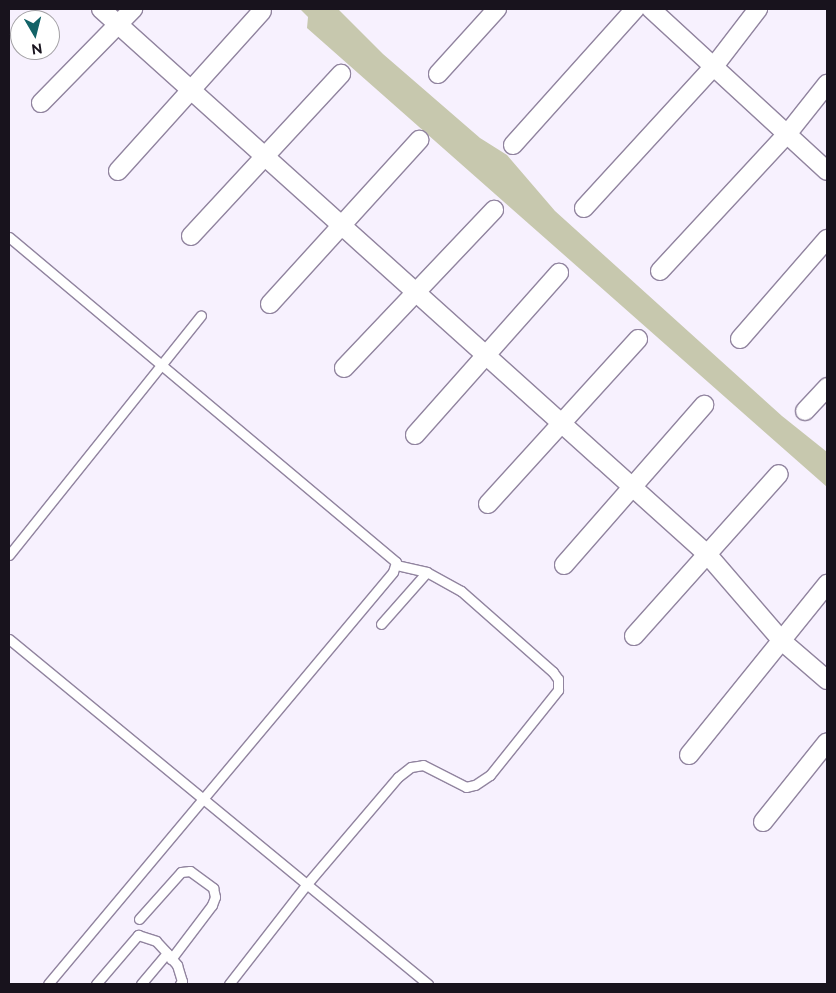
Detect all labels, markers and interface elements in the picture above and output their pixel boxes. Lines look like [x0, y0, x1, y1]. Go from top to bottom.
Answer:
north arrow [10, 10, 60, 60]
text: N [31, 40, 43, 58]

